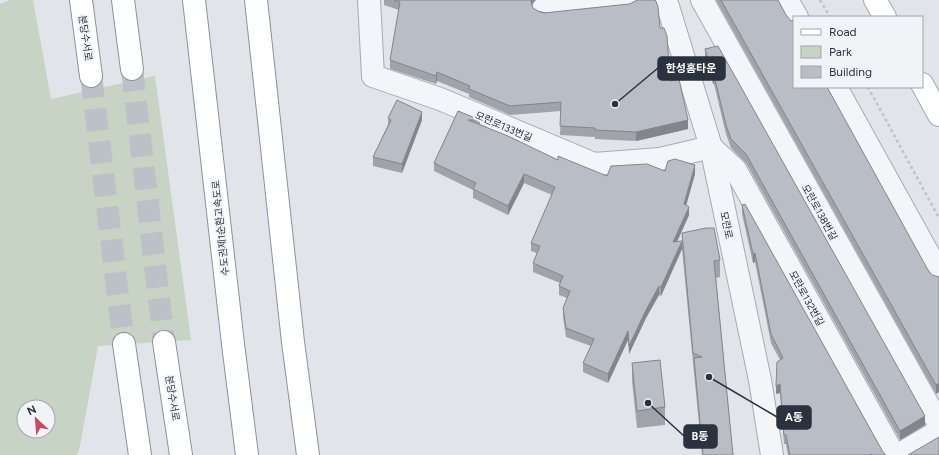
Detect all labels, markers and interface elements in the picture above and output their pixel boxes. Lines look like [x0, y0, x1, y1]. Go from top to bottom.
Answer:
street label: 분당수서로 [76, 14, 95, 62]
legend [793, 16, 923, 88]
text: Road [829, 25, 857, 39]
text: Park [829, 45, 852, 59]
callout: 한성홈타운 [658, 57, 725, 80]
text: 한성홈타운 [666, 62, 716, 75]
text: Building [829, 65, 872, 79]
street label: 모란로133번길 [473, 109, 534, 144]
street label: 수도권제1순환고속도로 [209, 179, 232, 276]
street label: 모란로138번길 [799, 182, 840, 242]
street label: 모란로 [717, 210, 736, 240]
street label: 모란로132번길 [786, 268, 827, 328]
street label: 분당수서로 [162, 374, 183, 422]
north arrow [16, 399, 56, 439]
text: N [25, 403, 39, 418]
callout: A동 [777, 406, 811, 429]
text: A동 [785, 411, 803, 424]
callout: B동 [684, 425, 717, 448]
text: B동 [692, 430, 708, 443]

